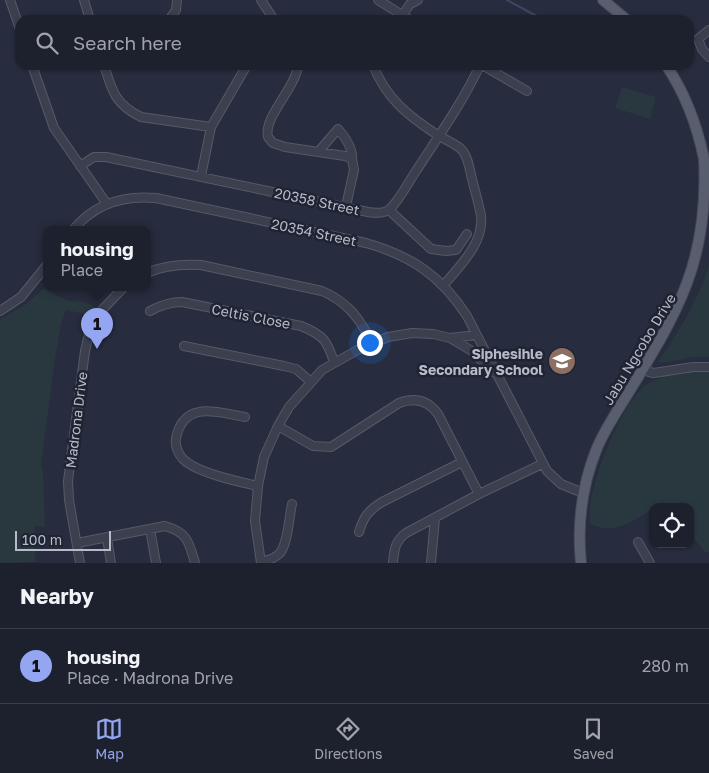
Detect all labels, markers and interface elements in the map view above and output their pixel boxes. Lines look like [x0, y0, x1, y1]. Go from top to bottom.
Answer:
search box [15, 15, 694, 70]
icon: search [33, 29, 61, 57]
text: Search here [73, 31, 182, 54]
street label: 20358 Street [273, 184, 361, 218]
street label: 20354 Street [270, 215, 358, 249]
popup [43, 226, 151, 291]
text: housing [60, 237, 134, 260]
text: Place [60, 260, 103, 280]
street label: Jabu Ngcobo Drive [599, 290, 679, 408]
street label: Celtis Close [210, 300, 292, 332]
pin: 1 [81, 308, 113, 349]
your location [357, 330, 383, 356]
place label: Siphesihle Secondary School [419, 345, 543, 378]
school or university icon: Siphesihle Secondary School [547, 346, 577, 376]
street label: Madrona Drive [62, 371, 90, 469]
map controls [649, 503, 694, 548]
button: locate [649, 503, 694, 548]
scale bar [15, 528, 111, 551]
text: 100 m [22, 531, 62, 548]
text: Nearby [20, 583, 94, 609]
text: housing [67, 645, 140, 668]
text: 1 [32, 656, 40, 676]
text: 280 m [642, 656, 689, 676]
text: Place · Madrona Drive [67, 668, 233, 688]
tab: Map [95, 715, 124, 762]
tab: Directions [314, 715, 383, 762]
tab: Saved [573, 715, 614, 762]

